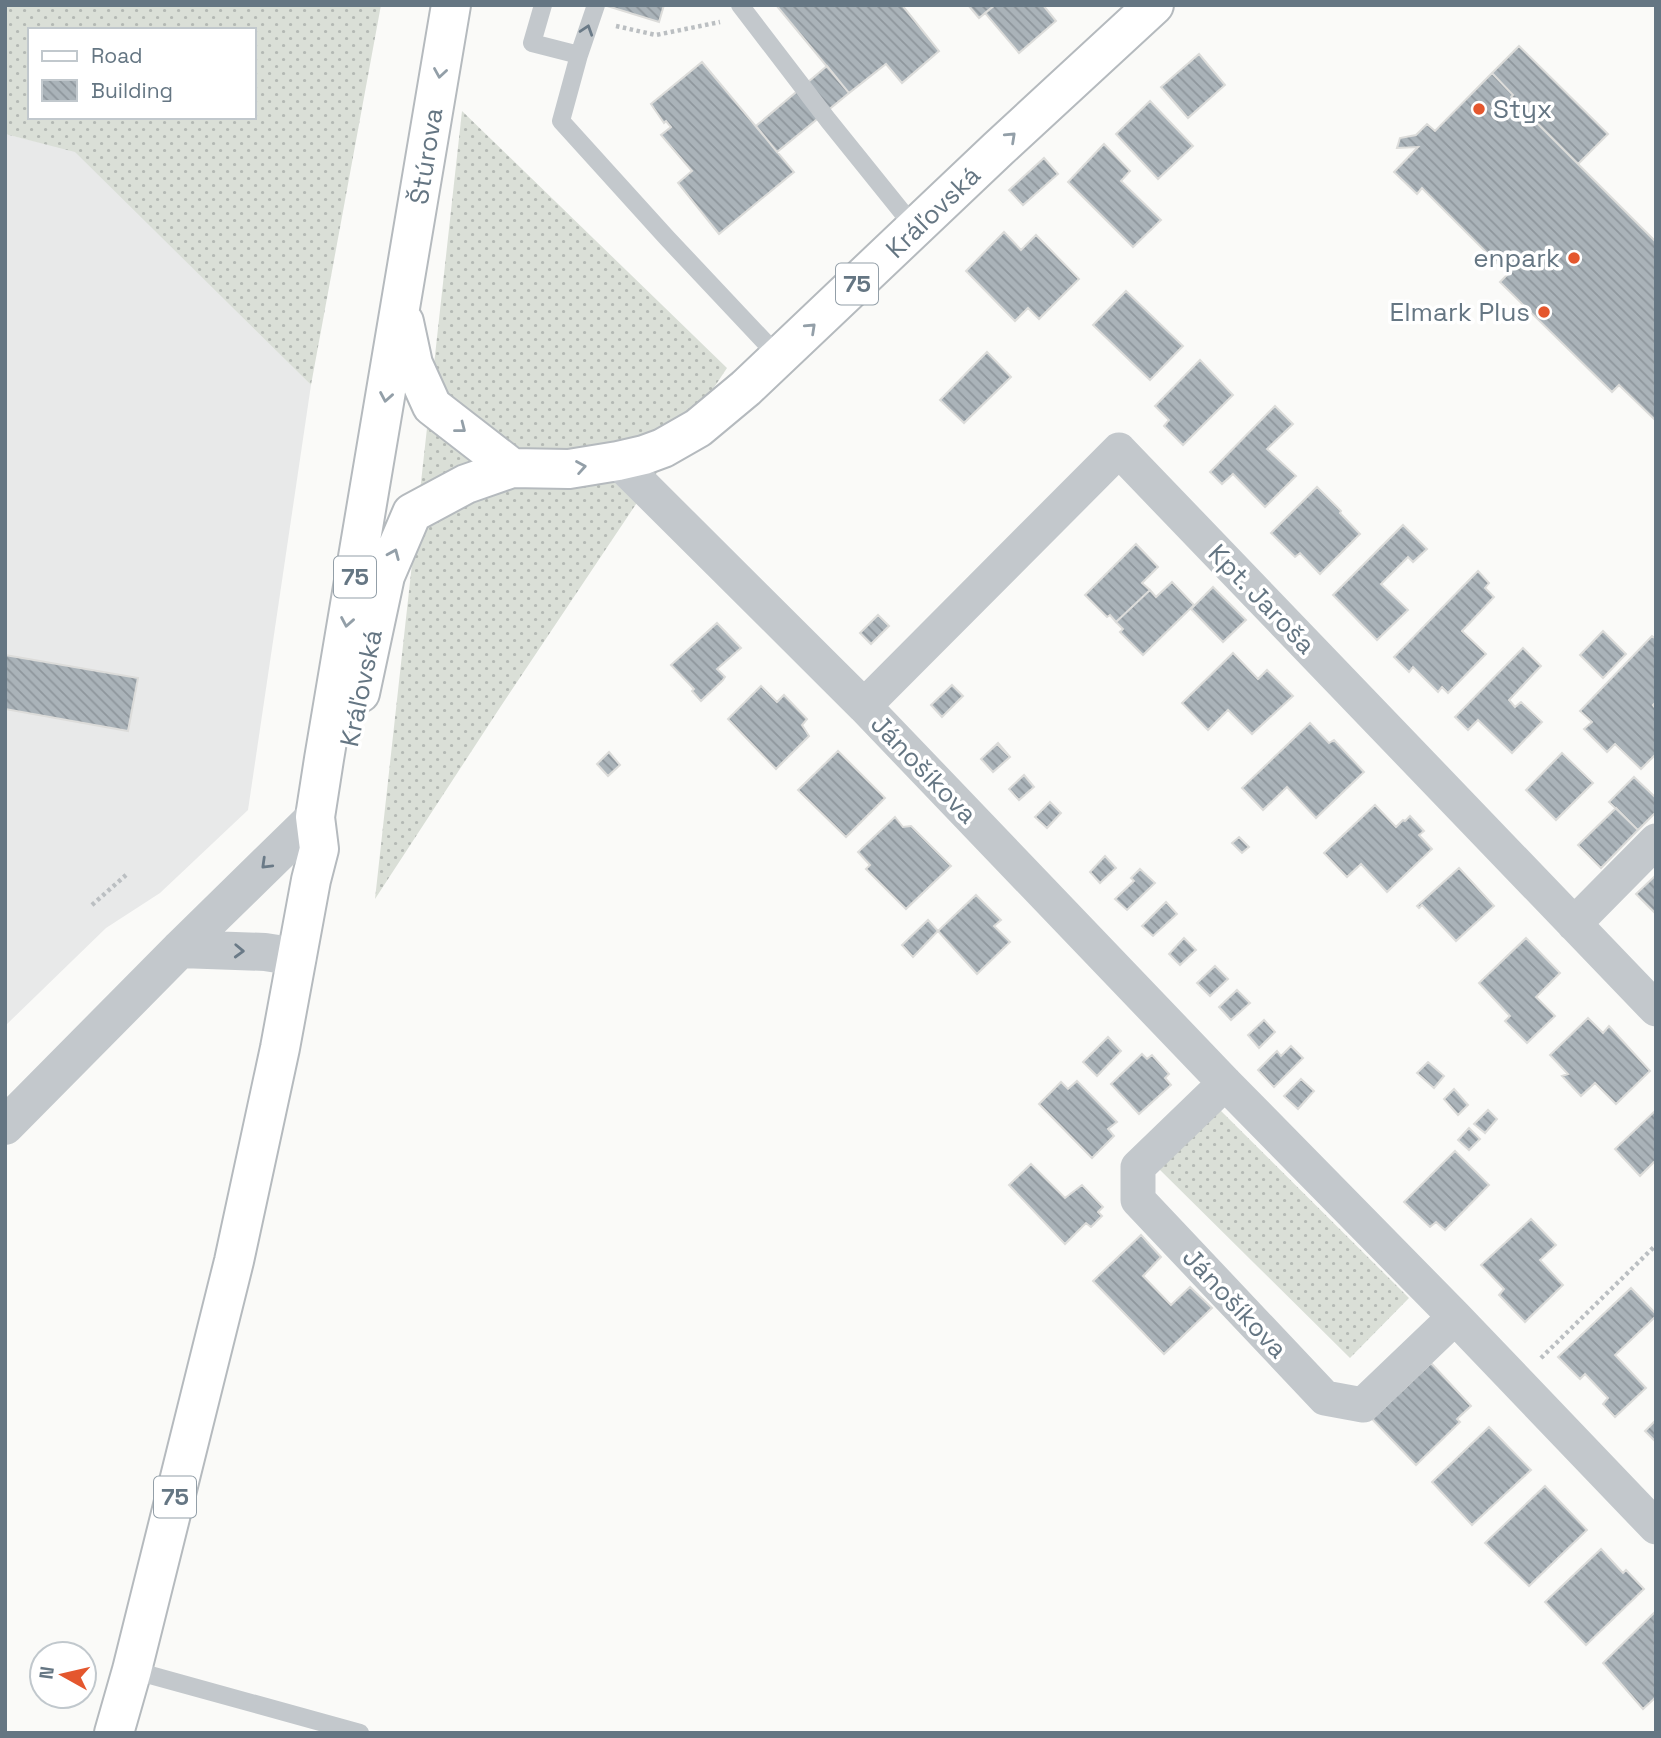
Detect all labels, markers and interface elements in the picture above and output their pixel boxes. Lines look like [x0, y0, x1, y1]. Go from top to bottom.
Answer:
one-way arrow [579, 25, 593, 37]
legend [28, 28, 256, 119]
text: Road [91, 42, 143, 69]
one-way arrow [433, 67, 448, 78]
text: Building [91, 77, 173, 104]
place label: Styx [1493, 92, 1552, 126]
marker: Styx [1471, 101, 1487, 117]
street label: Štúrova [402, 105, 450, 207]
one-way arrow [1003, 133, 1016, 145]
street label: Kráľovská [878, 158, 988, 266]
place label: enpark [1473, 241, 1560, 275]
marker: enpark [1566, 250, 1582, 266]
road number: 75 [836, 264, 878, 304]
place label: Elmark Plus [1390, 295, 1530, 329]
marker: Elmark Plus [1536, 304, 1552, 320]
one-way arrow [803, 323, 816, 336]
one-way arrow [379, 391, 394, 403]
one-way arrow [454, 420, 466, 433]
one-way arrow [575, 460, 586, 475]
street label: Kpt. Jaroša [1201, 537, 1323, 661]
one-way arrow [386, 549, 400, 561]
road number: 75 [334, 556, 376, 598]
one-way arrow [340, 616, 355, 628]
street label: Kráľovská [332, 626, 390, 750]
street label: Jánošíkova [863, 707, 985, 831]
one-way arrow [261, 856, 274, 869]
one-way arrow [233, 944, 244, 959]
street label: Jánošíkova [1175, 1240, 1295, 1366]
road number: 75 [154, 1476, 196, 1518]
north arrow [28, 1640, 98, 1710]
text: N [33, 1665, 60, 1681]

